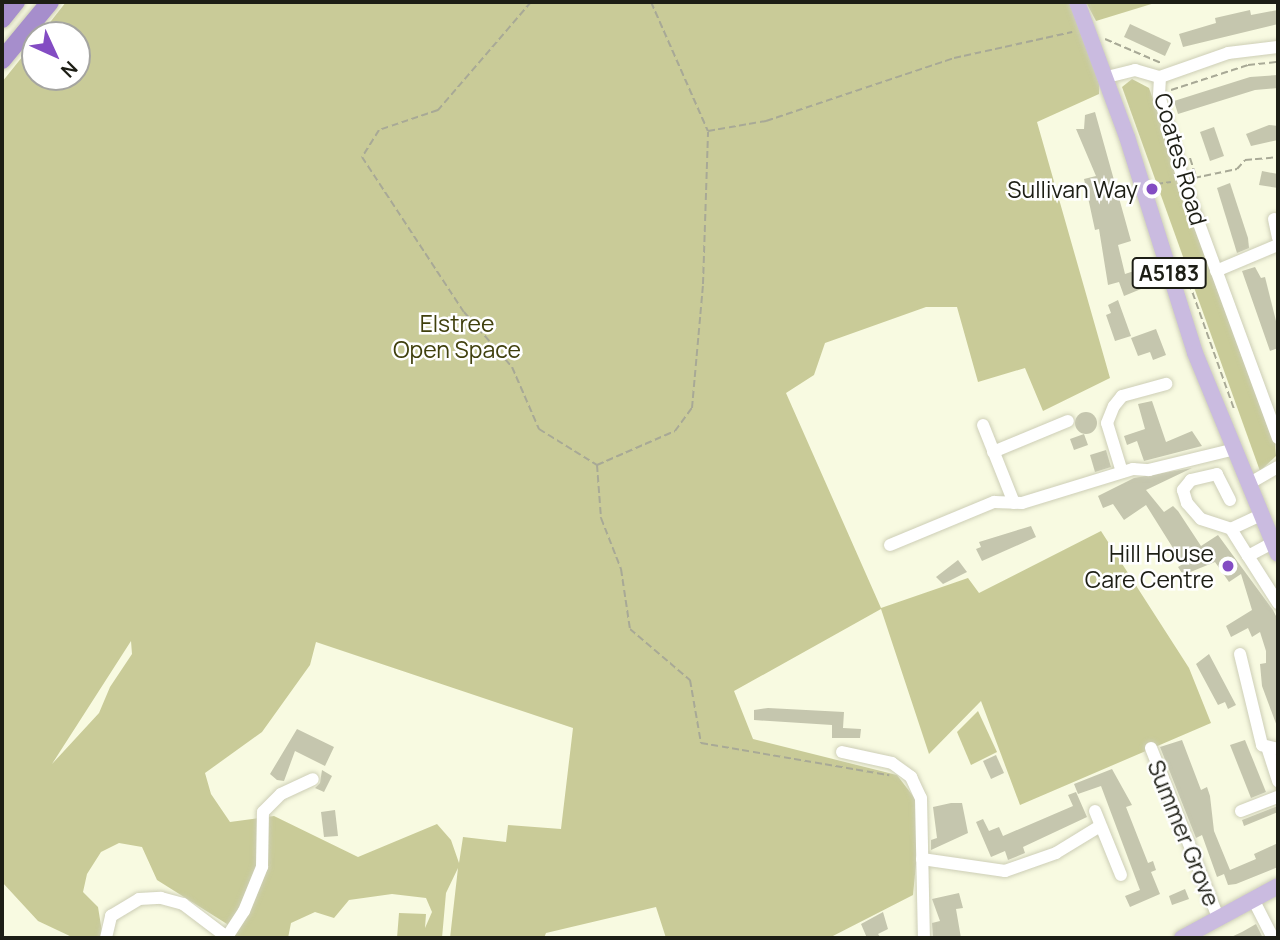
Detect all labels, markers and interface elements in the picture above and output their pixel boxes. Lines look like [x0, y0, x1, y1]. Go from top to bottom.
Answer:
north arrow [21, 21, 91, 91]
text: N [55, 55, 83, 83]
street label: Coates Road [1149, 90, 1213, 228]
place label: Sullivan Way [1007, 175, 1138, 203]
marker: Sullivan Way [1144, 181, 1160, 197]
road number: A5183 [1130, 256, 1208, 290]
park label: Elstree Open Space [393, 309, 521, 363]
place label: Hill House Care Centre [1085, 539, 1214, 593]
marker: Hill House Care Centre [1220, 558, 1236, 574]
street label: Summer Grove [1142, 756, 1226, 910]

